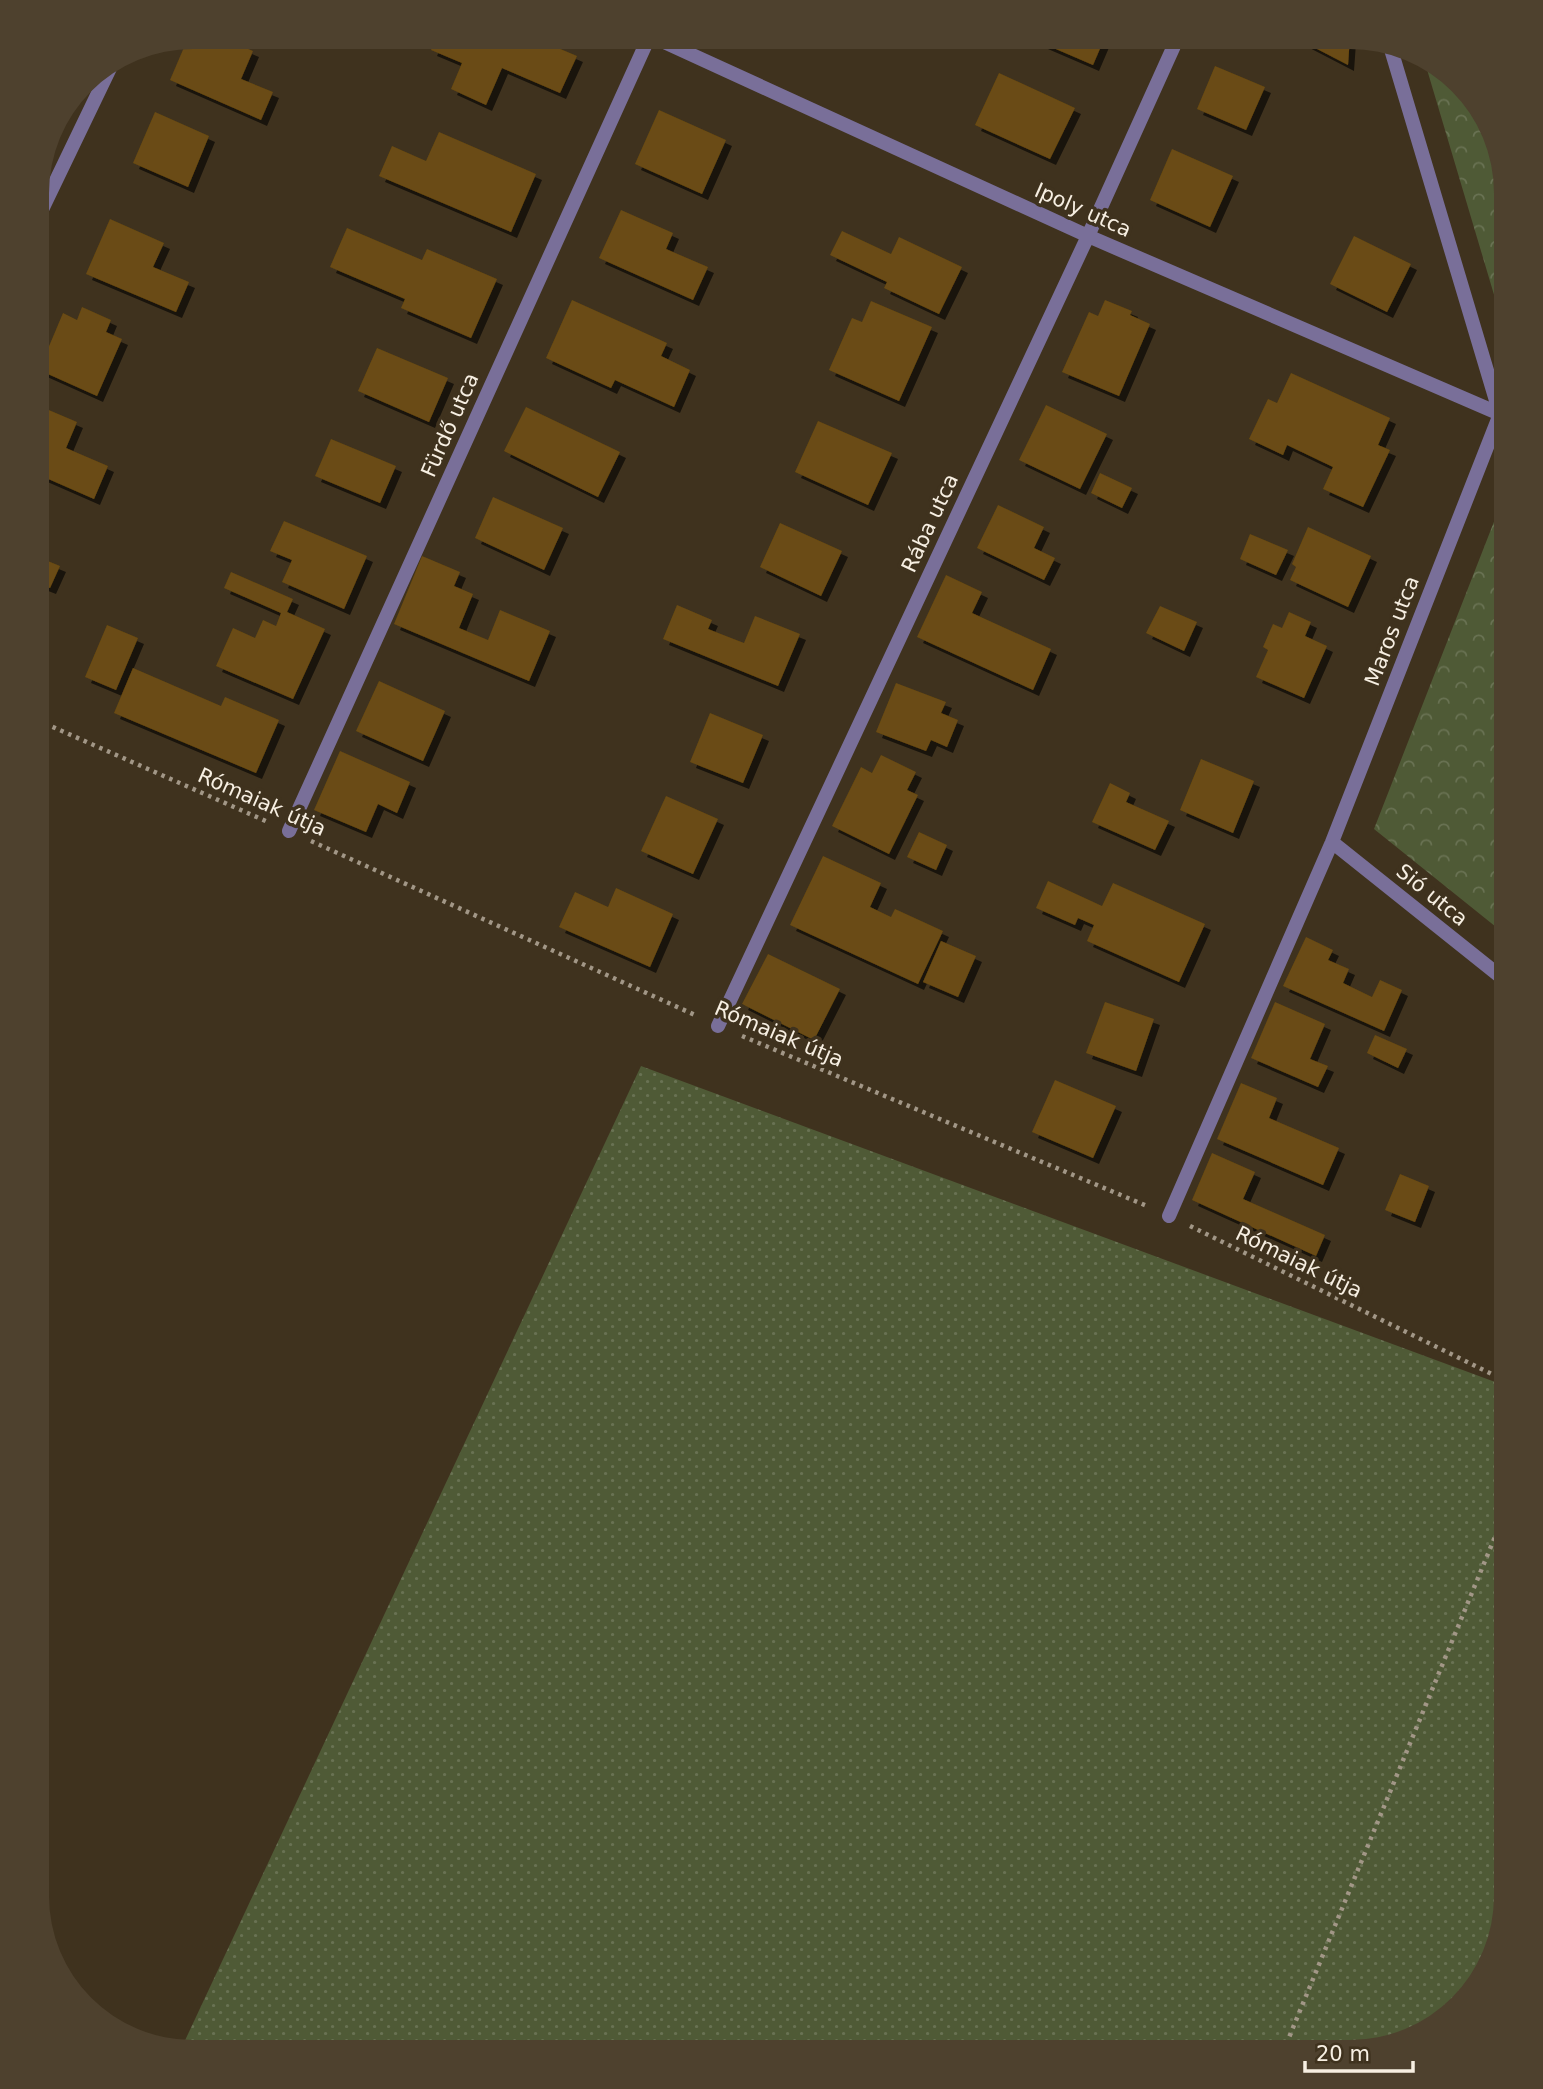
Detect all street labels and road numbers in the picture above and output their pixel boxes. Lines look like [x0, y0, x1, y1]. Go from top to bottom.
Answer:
street label: Ipoly utca [1031, 178, 1135, 242]
street label: Fürdő utca [416, 369, 484, 481]
street label: Rába utca [897, 470, 963, 576]
street label: Maros utca [1360, 573, 1424, 689]
street label: Rómaiak útja [194, 763, 330, 841]
street label: Sió utca [1392, 859, 1472, 931]
street label: Rómaiak útja [711, 996, 847, 1072]
street label: Rómaiak útja [1232, 1221, 1366, 1303]

